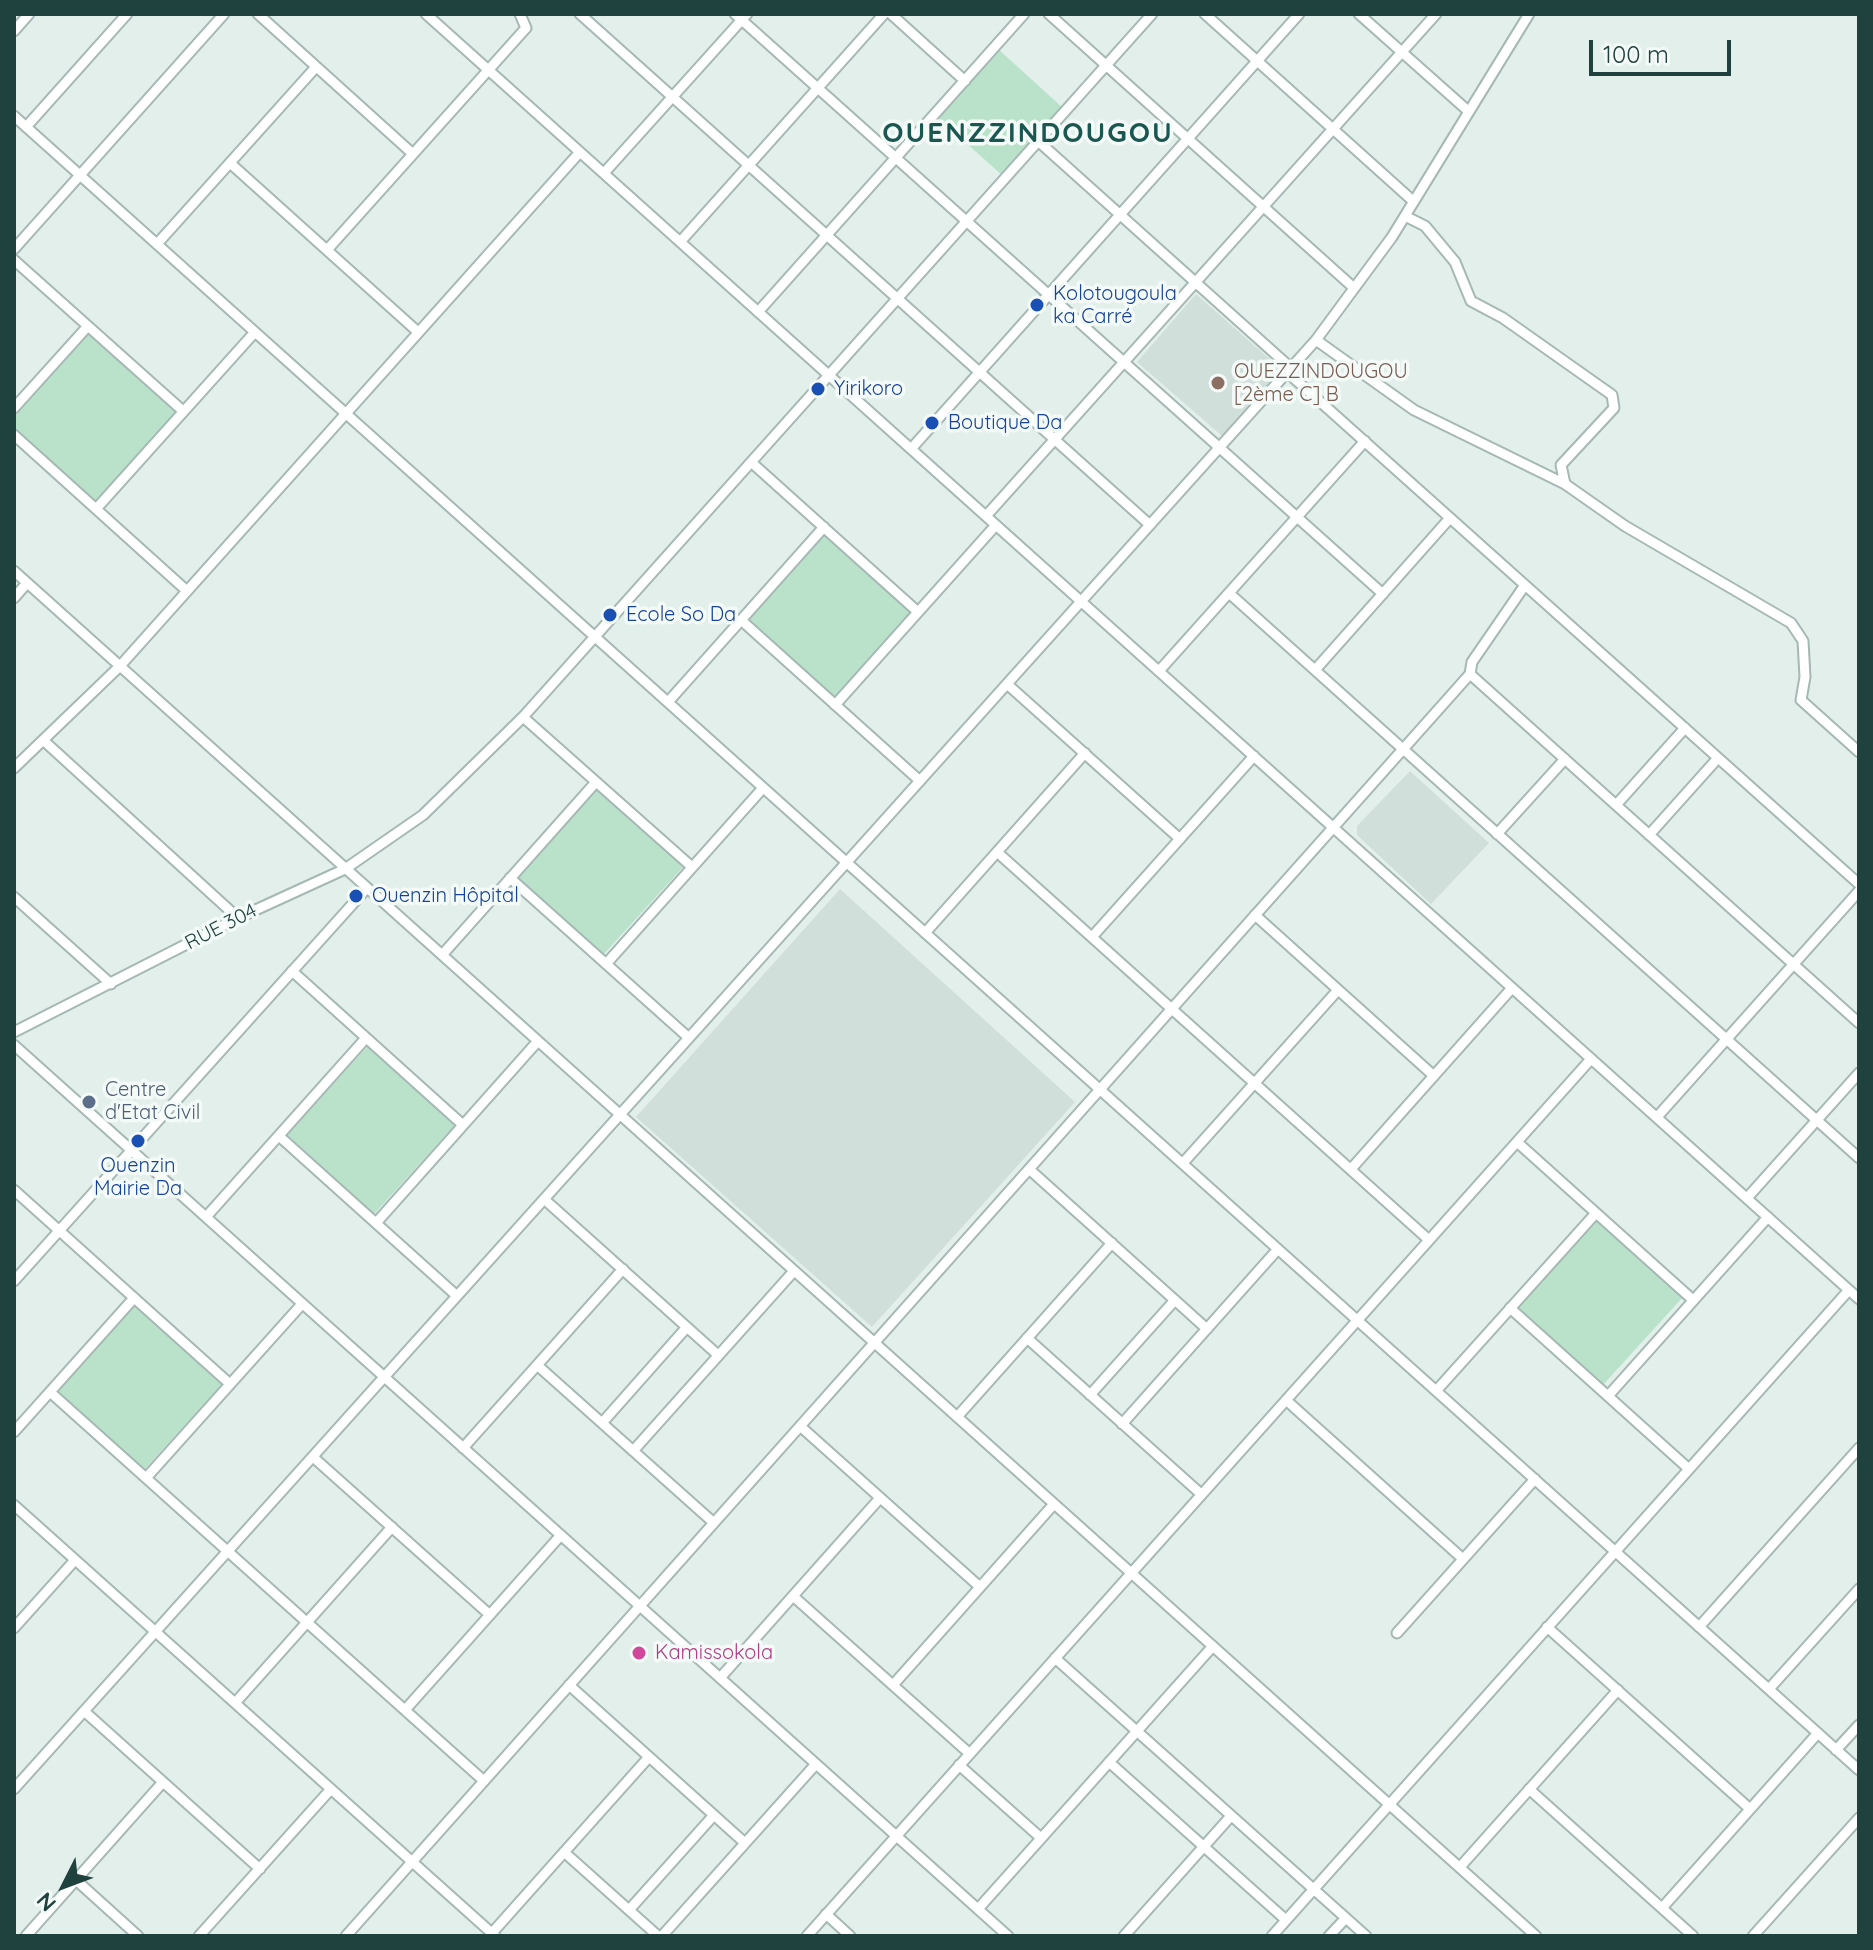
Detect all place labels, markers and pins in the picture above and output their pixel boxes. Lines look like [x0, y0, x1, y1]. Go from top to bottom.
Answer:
place label: Kolotougoula ka Carré [1053, 282, 1177, 329]
marker: Kolotougoula ka Carré [1028, 296, 1046, 314]
place label: OUEZZINDOUGOU [2ème C] B [1234, 360, 1408, 407]
marker: OUEZZINDOUGOU [2ème C] B [1209, 374, 1227, 392]
place label: Yirikoro [834, 377, 903, 401]
marker: Yirikoro [809, 380, 827, 398]
place label: Boutique Da [948, 411, 1062, 435]
marker: Boutique Da [923, 414, 941, 432]
place label: Ecole So Da [626, 603, 736, 627]
marker: Ecole So Da [601, 606, 619, 624]
place label: Ouenzin Hôpital [372, 884, 519, 908]
marker: Ouenzin Hôpital [347, 887, 365, 905]
place label: Centre d'Etat Civil [105, 1078, 200, 1125]
marker: Centre d'Etat Civil [80, 1093, 98, 1111]
marker: Ouenzin Mairie Da [129, 1132, 147, 1150]
place label: Ouenzin Mairie Da [94, 1154, 182, 1201]
place label: Kamissokola [655, 1641, 773, 1665]
marker: Kamissokola [630, 1644, 648, 1662]

